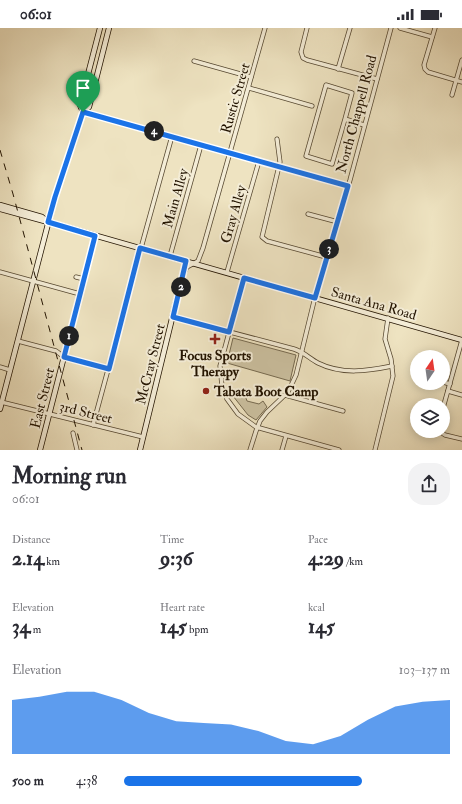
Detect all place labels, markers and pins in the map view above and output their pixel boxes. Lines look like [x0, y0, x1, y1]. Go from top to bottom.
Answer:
pin [66, 71, 100, 112]
pin: 4 [144, 121, 164, 141]
pin: 3 [319, 239, 339, 259]
pin: 2 [171, 277, 191, 297]
pin: 1 [59, 326, 79, 346]
marker: Focus Sports Therapy [209, 333, 221, 345]
place label: Focus Sports Therapy [179, 347, 251, 381]
place label: Tabata Boot Camp [213, 383, 318, 401]
marker: Tabata Boot Camp [201, 386, 211, 396]

